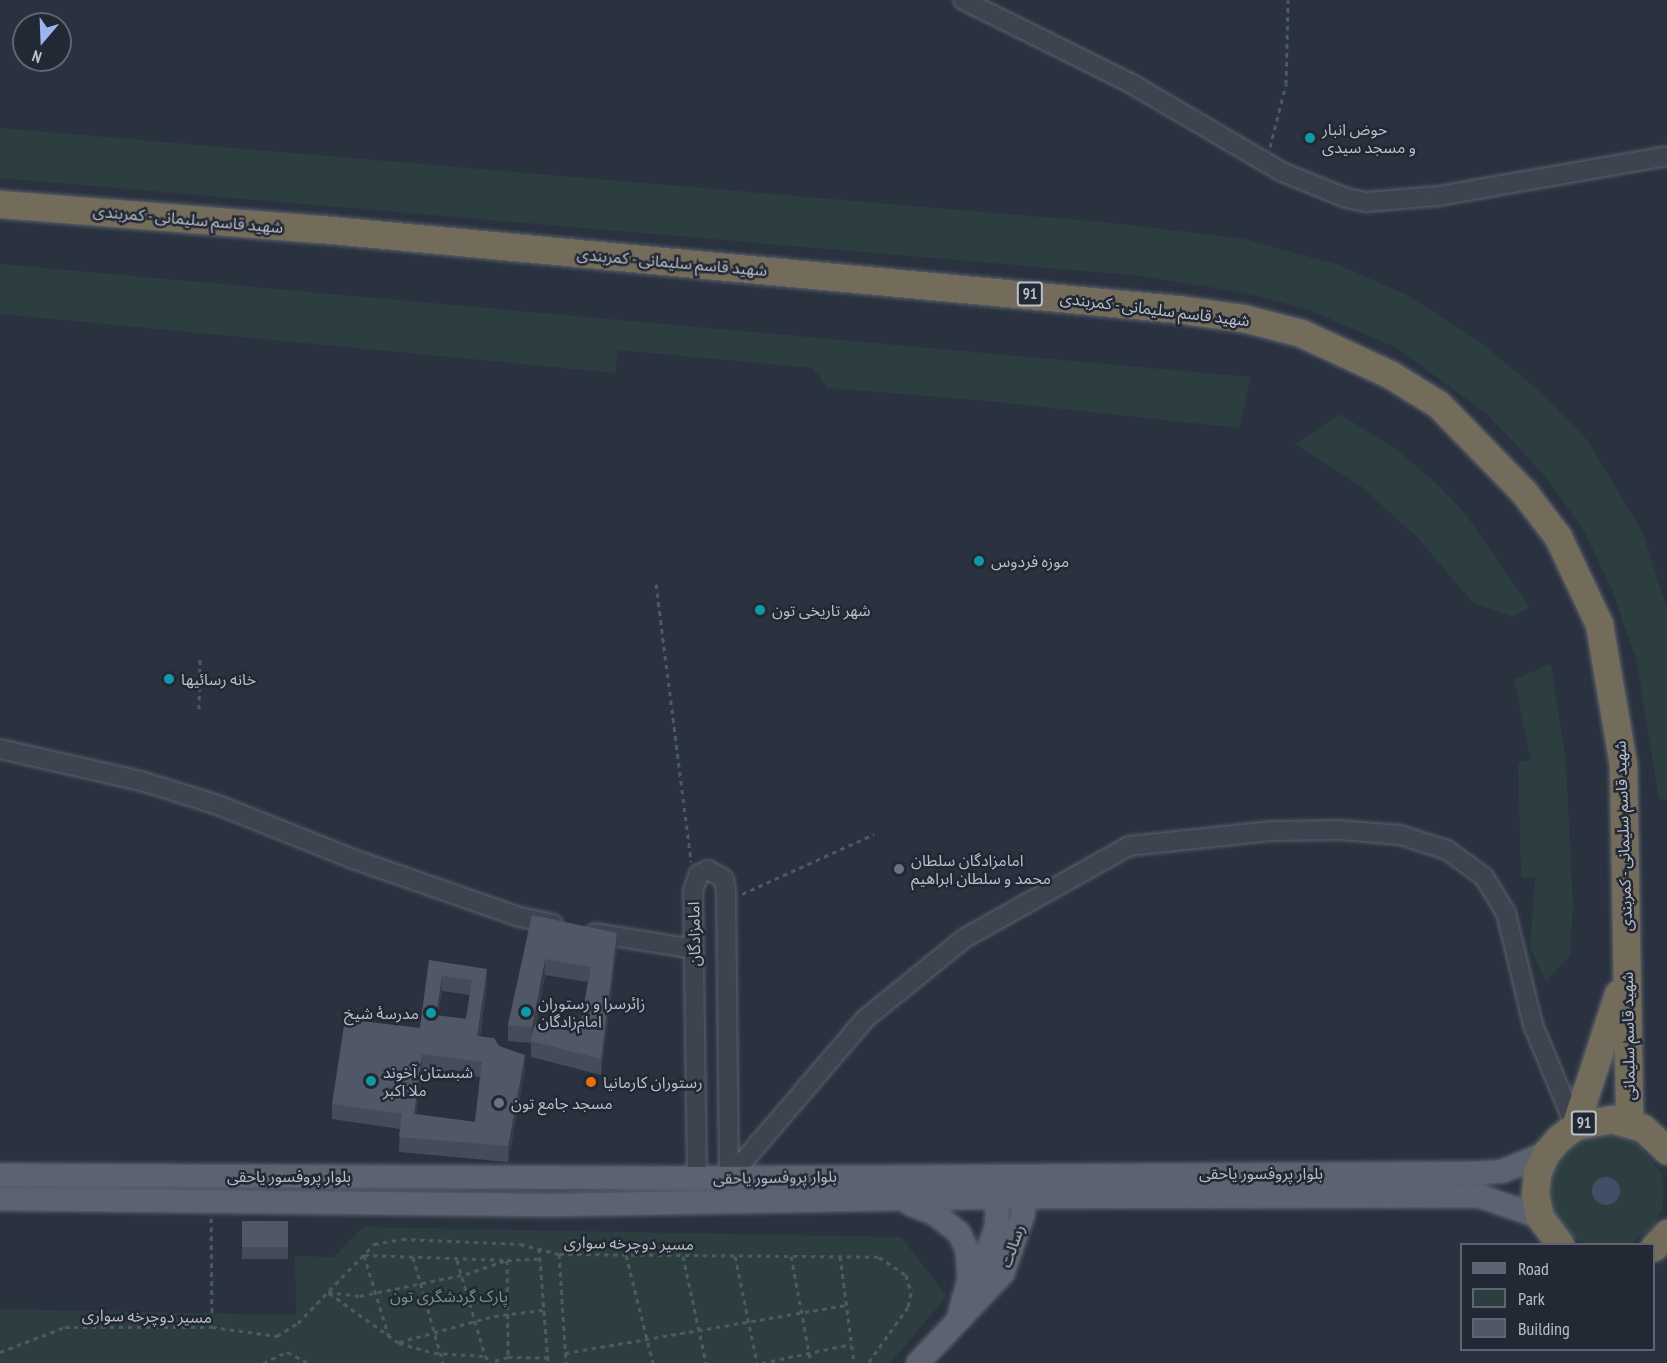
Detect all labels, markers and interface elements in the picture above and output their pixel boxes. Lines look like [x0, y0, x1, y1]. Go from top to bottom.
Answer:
north arrow [12, 12, 72, 72]
text: N [29, 46, 44, 68]
place label: حوض انبار و مسجد سیدی [1322, 119, 1416, 157]
marker: حوض انبار و مسجد سیدی [1303, 131, 1317, 145]
street label: شهید قاسم سلیمانی - کمربندی [91, 201, 285, 237]
street label: شهید قاسم سلیمانی - کمربندی [575, 244, 769, 280]
road number: 91 [1016, 282, 1044, 306]
street label: شهید قاسم سلیمانی - کمربندی [1058, 288, 1252, 330]
place label: موزه فردوس [991, 551, 1069, 571]
marker: موزه فردوس [972, 554, 986, 568]
place label: شهر تاریخی تون [772, 600, 871, 620]
marker: شهر تاریخی تون [753, 603, 767, 617]
place label: خانه رسائیها [181, 669, 256, 689]
marker: خانه رسائیها [162, 672, 176, 686]
street label: شهید قاسم سلیمانی - کمربندی [1610, 740, 1636, 932]
place label: امامزادگان سلطان محمد و سلطان ابراهیم [911, 850, 1051, 888]
marker: امامزادگان سلطان محمد و سلطان ابراهیم [892, 862, 906, 876]
street label: امامزادگان [684, 901, 704, 967]
street label: شهید قاسم سلیمانی [1617, 972, 1639, 1100]
place label: زائرسرا و رستوران امام‌زادگان [538, 993, 645, 1031]
place label: مدرسهٔ شیخ [344, 1003, 419, 1023]
marker: زائرسرا و رستوران امام‌زادگان [519, 1005, 533, 1019]
marker: مدرسهٔ شیخ [424, 1006, 438, 1020]
place label: شبستان آخوند ملا اکبر [383, 1062, 473, 1100]
place label: رستوران کارمانیا [603, 1072, 703, 1092]
marker: شبستان آخوند ملا اکبر [364, 1074, 378, 1088]
marker: رستوران کارمانیا [584, 1075, 598, 1089]
place label: مسجد جامع تون [511, 1093, 613, 1113]
marker: مسجد جامع تون [492, 1096, 506, 1110]
road number: 91 [1570, 1111, 1598, 1135]
street label: بلوار پروفسور یاحقی [1199, 1163, 1323, 1183]
street label: بلوار پروفسور یاحقی [227, 1166, 351, 1186]
street label: بلوار پروفسور یاحقی [713, 1166, 837, 1188]
street label: رسالت [996, 1222, 1028, 1270]
street label: مسیر دوچرخه سواری [564, 1232, 694, 1254]
legend [1460, 1243, 1655, 1351]
text: Road [1518, 1257, 1549, 1280]
park label: پارک گردشگری تون [390, 1286, 508, 1306]
text: Park [1518, 1287, 1545, 1310]
street label: مسیر دوچرخه سواری [82, 1305, 212, 1327]
text: Building [1518, 1317, 1570, 1340]

